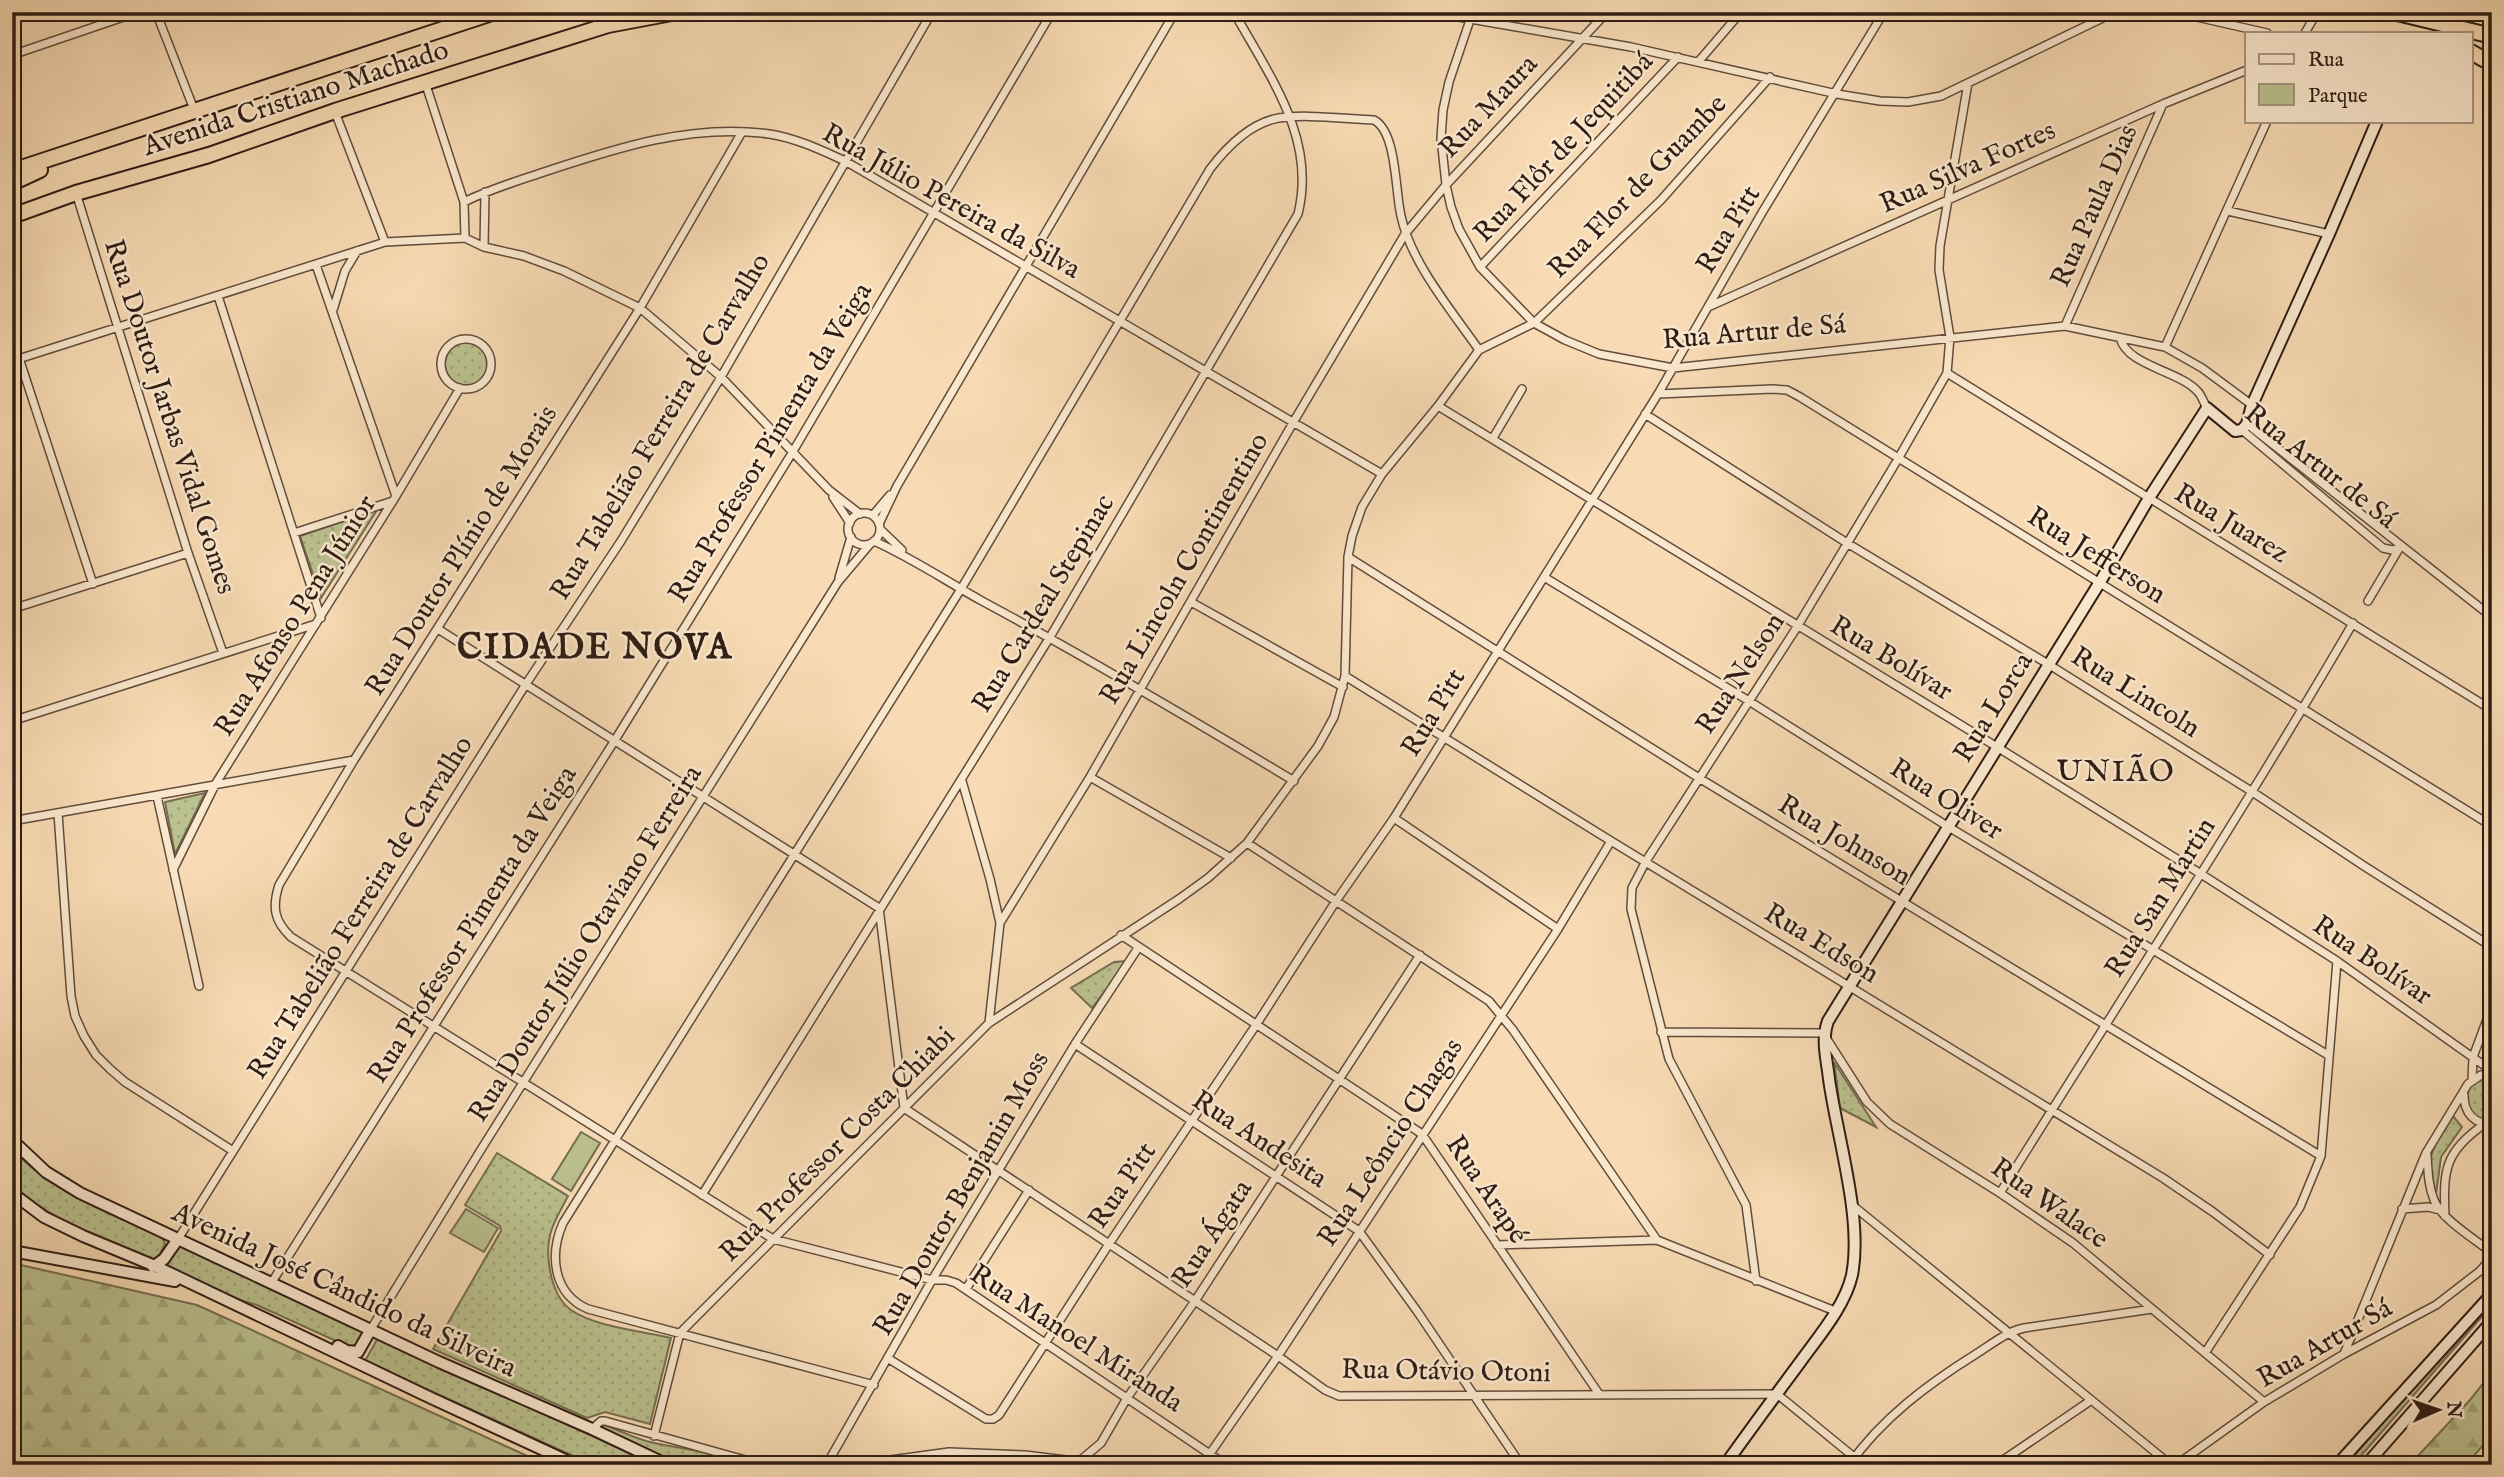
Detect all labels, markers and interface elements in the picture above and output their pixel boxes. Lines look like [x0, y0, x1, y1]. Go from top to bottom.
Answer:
legend [2245, 32, 2472, 122]
street label: Avenida Cristiano Machado [138, 33, 453, 165]
street label: Rua Flôr de Jequitibá [1467, 45, 1662, 251]
street label: Rua Maura [1432, 47, 1546, 166]
text: Rua [2308, 47, 2345, 74]
text: Parque [2308, 83, 2368, 110]
street label: Rua Flor de Guambe [1541, 87, 1735, 286]
street label: Rua Silva Fortes [1875, 114, 2061, 222]
street label: Rua Júlio Pereira da Silva [816, 116, 1087, 288]
street label: Rua Paula Dias [2044, 119, 2146, 293]
street label: Rua Pitt [1689, 179, 1769, 280]
street label: Rua Doutor Jarbas Vidal Gomes [95, 235, 243, 599]
street label: Rua Tabelião Ferreira de Carvalho [543, 247, 779, 607]
street label: Rua Professor Pimenta da Veiga [661, 276, 881, 610]
street label: Rua Artur de Sá [1661, 307, 1848, 358]
street label: Rua Artur de Sá [2237, 397, 2404, 538]
street label: Rua Doutor Plínio de Morais [358, 399, 566, 703]
street label: Rua Lincoln Continentino [1093, 427, 1277, 711]
street label: Rua Juarez [2167, 476, 2295, 572]
street label: Rua Afonso Pena Júnior [207, 489, 385, 743]
street label: Rua Cardeal Stepinac [965, 489, 1123, 719]
street label: Rua Jefferson [2020, 500, 2172, 612]
street label: Rua Nelson [1689, 607, 1793, 741]
street label: Rua Bolívar [1823, 609, 1959, 709]
district label: CIDADE NOVA [457, 626, 733, 671]
street label: Rua Lincoln [2064, 640, 2206, 747]
street label: Rua Lorca [1946, 646, 2042, 770]
street label: Rua Pitt [1394, 662, 1474, 763]
street label: Rua Tabelião Ferreira de Carvalho [241, 730, 481, 1086]
street label: Rua Oliver [1883, 751, 2009, 849]
district label: UNIÃO [2056, 753, 2176, 792]
street label: Rua Doutor Júlio Otaviano Ferreira [461, 758, 711, 1129]
street label: Rua Professor Pimenta da Veiga [361, 759, 586, 1090]
street label: Rua Johnson [1771, 788, 1917, 894]
street label: Rua San Martin [2098, 811, 2224, 984]
street label: Rua Edson [1757, 896, 1885, 992]
street label: Rua Bolívar [2305, 908, 2439, 1014]
street label: Rua Professor Costa Chiabi [713, 1020, 963, 1270]
street label: Rua Leôncio Chagas [1311, 1032, 1471, 1254]
street label: Rua Doutor Benjamin Moss [866, 1046, 1058, 1342]
street label: Rua Andesita [1185, 1083, 1334, 1197]
street label: Rua Arapé [1437, 1129, 1535, 1251]
street label: Rua Pitt [1081, 1136, 1165, 1236]
street label: Rua Walace [1983, 1151, 2115, 1257]
street label: Rua Ágata [1164, 1172, 1261, 1295]
street label: Avenida José Cândido da Silveira [165, 1195, 523, 1387]
street label: Rua Manoel Miranda [963, 1257, 1190, 1421]
street label: Rua Artur Sá [2251, 1291, 2400, 1397]
street label: Rua Otávio Otoni [1341, 1353, 1551, 1391]
north arrow [2402, 1376, 2472, 1446]
text: N [2441, 1400, 2465, 1419]

